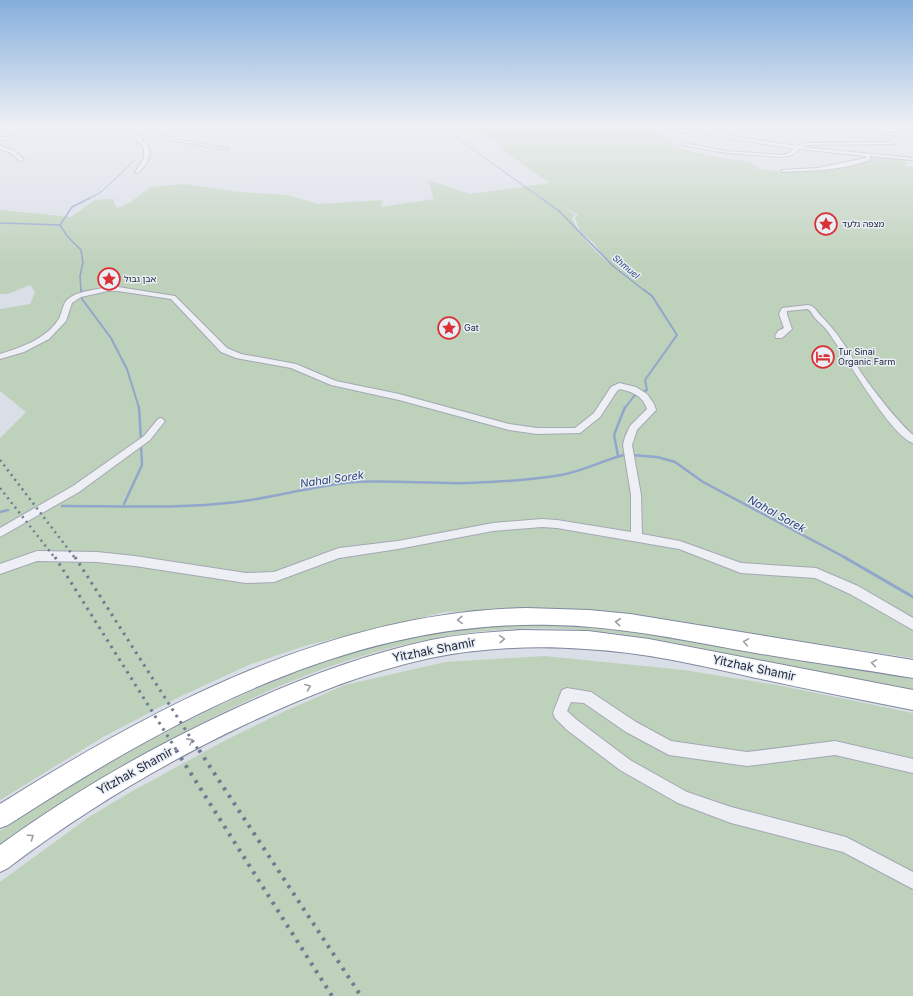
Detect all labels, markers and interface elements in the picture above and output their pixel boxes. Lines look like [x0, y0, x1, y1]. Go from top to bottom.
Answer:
place icon: מצפה גלעד [813, 211, 839, 237]
place label: מצפה גלעד [842, 218, 884, 229]
water label: Shmuel [611, 252, 643, 282]
place icon: אבן גבול [96, 266, 122, 292]
place label: אבן גבול [124, 273, 157, 284]
place icon: Gat [436, 315, 462, 341]
place label: Gat [464, 322, 479, 333]
hotel icon: Tur Sinai Organic Farm [810, 344, 836, 370]
place label: Tur Sinai Organic Farm [838, 346, 896, 367]
water label: Nahal Sorek [299, 467, 366, 490]
water label: Nahal Sorek [746, 492, 809, 536]
one-way arrow [457, 616, 463, 625]
one-way arrow [615, 618, 621, 627]
street label: Yitzhak Shamir [391, 634, 477, 665]
one-way arrow [498, 635, 505, 644]
one-way arrow [743, 638, 749, 647]
street label: Yitzhak Shamir [711, 651, 797, 684]
one-way arrow [871, 659, 878, 668]
one-way arrow [305, 683, 312, 691]
one-way arrow [186, 738, 193, 745]
street label: Yitzhak Shamir [94, 743, 176, 798]
one-way arrow [27, 835, 34, 842]

